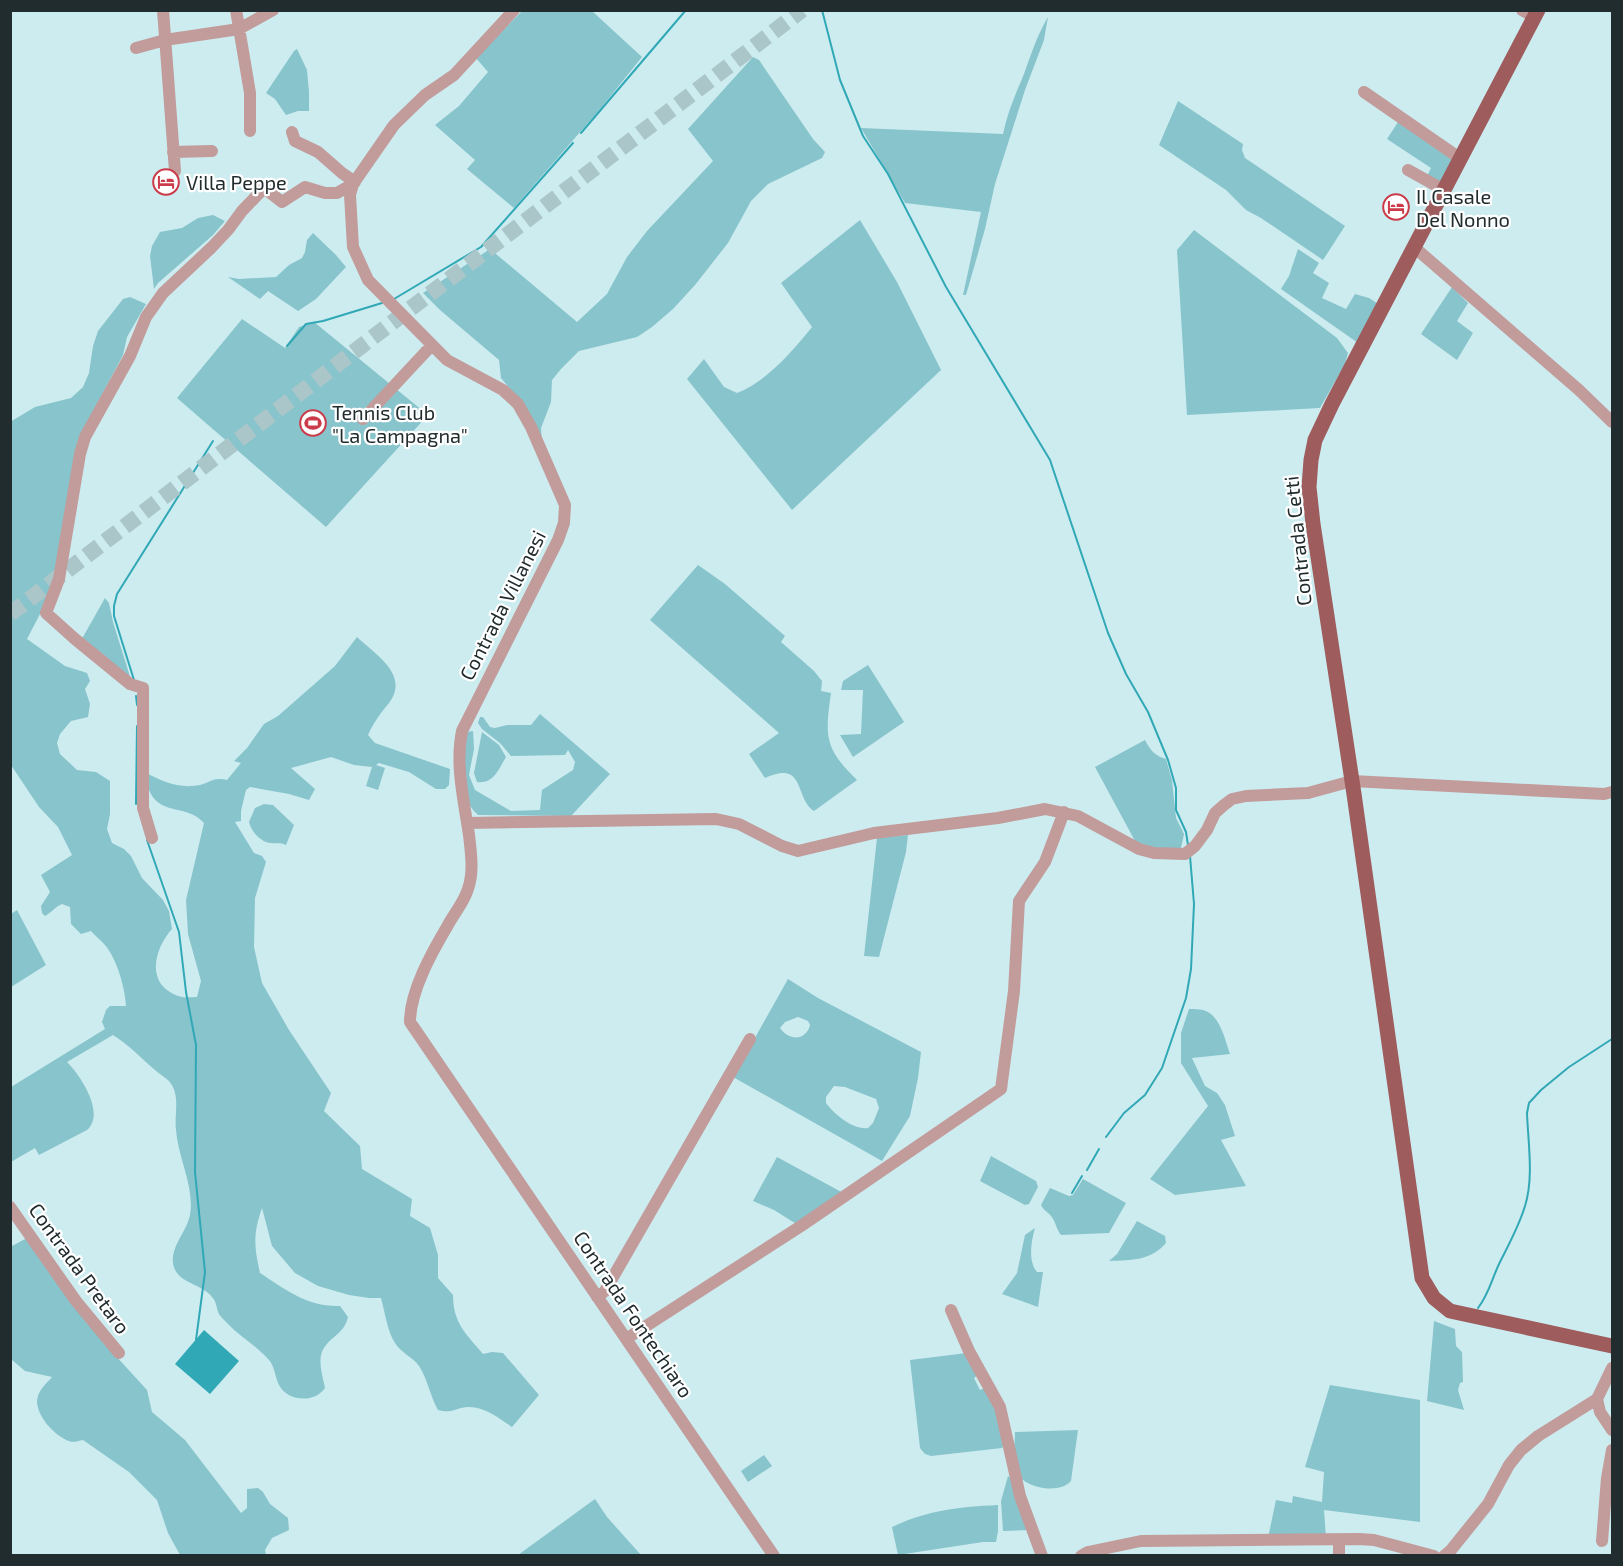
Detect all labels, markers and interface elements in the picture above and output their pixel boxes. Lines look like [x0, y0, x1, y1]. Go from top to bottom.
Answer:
hotel icon: Villa Peppe [151, 167, 181, 197]
place label: Villa Peppe [186, 170, 287, 194]
place label: Il Casale Del Nonno [1416, 184, 1510, 231]
hotel icon: Il Casale Del Nonno [1381, 192, 1411, 222]
place label: Tennis Club "La Campagna" [332, 400, 468, 447]
sports icon: Tennis Club "La Campagna" [298, 408, 328, 438]
street label: Contrada Cetti [1278, 475, 1316, 607]
street label: Contrada Villanesi [454, 526, 550, 684]
street label: Contrada Pretaro [24, 1198, 136, 1338]
street label: Contrada Fontechiaro [569, 1226, 699, 1402]

